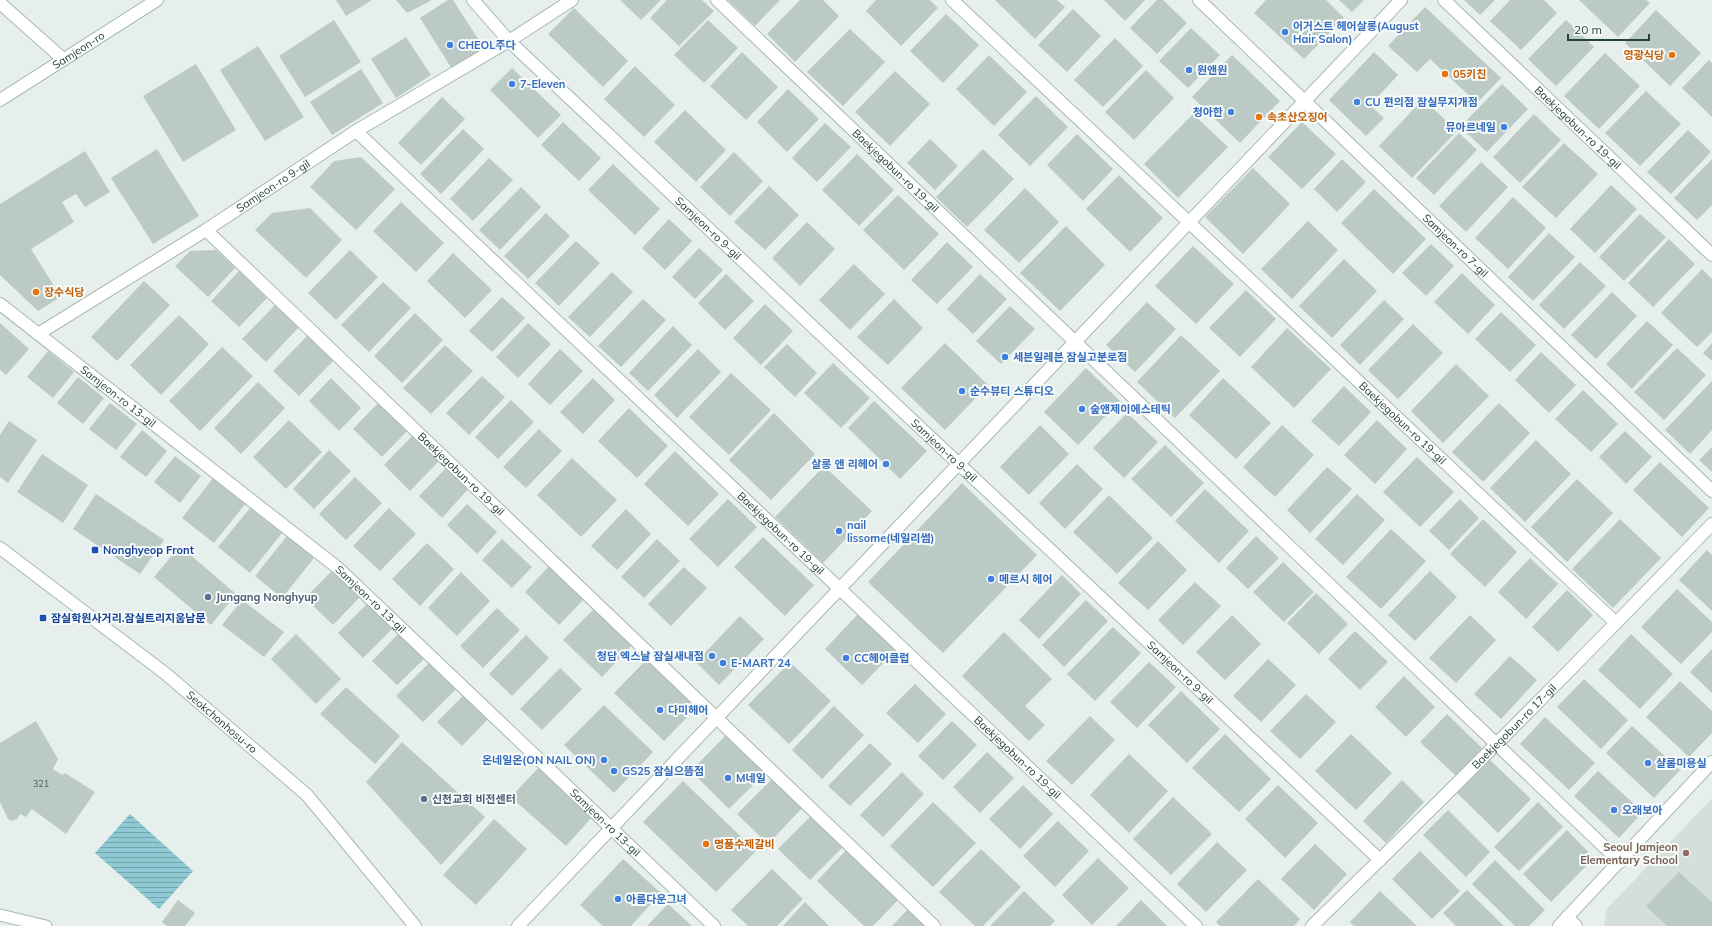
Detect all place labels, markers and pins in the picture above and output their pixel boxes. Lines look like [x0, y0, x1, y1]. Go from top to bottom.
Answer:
place label: 어거스트 헤어살롱(August Hair Salon) [1293, 19, 1419, 46]
marker: 어거스트 헤어살롱(August Hair Salon) [1280, 27, 1290, 37]
place label: CHEOL주다 [458, 38, 516, 52]
marker: CHEOL주다 [445, 40, 455, 50]
place label: 영광식당 [1624, 48, 1664, 62]
marker: 영광식당 [1667, 50, 1677, 60]
place label: 원앤원 [1197, 63, 1227, 77]
marker: 원앤원 [1184, 65, 1194, 75]
place label: 05키친 [1453, 67, 1486, 81]
marker: 05키친 [1440, 69, 1450, 79]
place label: 7-Eleven [520, 77, 565, 91]
marker: 7-Eleven [507, 79, 517, 89]
place label: CU 편의점 잠실무지개점 [1365, 95, 1478, 109]
marker: CU 편의점 잠실무지개점 [1352, 97, 1362, 107]
place label: 청아한 [1193, 105, 1223, 119]
marker: 청아한 [1226, 107, 1236, 117]
place label: 속초산오징어 [1267, 110, 1328, 124]
marker: 속초산오징어 [1254, 112, 1264, 122]
place label: 뮤아르네일 [1445, 120, 1496, 134]
marker: 뮤아르네일 [1499, 122, 1509, 132]
place label: 장수식당 [44, 285, 84, 299]
marker: 장수식당 [31, 287, 41, 297]
place label: 세븐일레븐 잠실고분로점 [1013, 350, 1127, 364]
marker: 세븐일레븐 잠실고분로점 [1000, 352, 1010, 362]
place label: 순수뷰티 스튜디오 [970, 384, 1054, 398]
marker: 순수뷰티 스튜디오 [957, 386, 967, 396]
place label: 숲앤제이에스테틱 [1090, 402, 1171, 416]
marker: 숲앤제이에스테틱 [1077, 404, 1087, 414]
place label: 살롱 앤 리헤어 [811, 457, 878, 471]
marker: 살롱 앤 리헤어 [881, 459, 891, 469]
place label: nail lissome(네일리썸) [847, 518, 935, 545]
marker: nail lissome(네일리썸) [834, 526, 844, 536]
place label: Nonghyeop Front [103, 543, 194, 557]
marker: Nonghyeop Front [90, 545, 100, 555]
place label: 메르시 헤어 [999, 572, 1053, 586]
marker: 메르시 헤어 [986, 574, 996, 584]
place label: Jungang Nonghyup [216, 590, 318, 604]
marker: Jungang Nonghyup [203, 592, 213, 602]
place label: 잠실학원사거리.잠실트리지움남문 [51, 611, 206, 625]
marker: 잠실학원사거리.잠실트리지움남문 [38, 613, 48, 623]
place label: 청담 엑스날 잠실새내점 [597, 649, 704, 663]
marker: 청담 엑스날 잠실새내점 [707, 651, 717, 661]
place label: CC헤어클럽 [854, 651, 909, 665]
marker: CC헤어클럽 [841, 653, 851, 663]
place label: E-MART 24 [731, 656, 791, 670]
marker: E-MART 24 [718, 658, 728, 668]
place label: 다미헤어 [668, 703, 708, 717]
marker: 다미헤어 [655, 705, 665, 715]
place label: 온네일온(ON NAIL ON) [482, 753, 596, 767]
marker: 온네일온(ON NAIL ON) [599, 755, 609, 765]
place label: 샬롬미용실 [1656, 756, 1707, 770]
marker: 샬롬미용실 [1643, 758, 1653, 768]
place label: GS25 잠실으뜸점 [622, 764, 704, 778]
marker: GS25 잠실으뜸점 [609, 766, 619, 776]
place label: M네일 [736, 771, 766, 785]
marker: M네일 [723, 773, 733, 783]
place label: 신천교회 비전센터 [432, 792, 516, 806]
marker: 신천교회 비전센터 [419, 794, 429, 804]
place label: 오래보아 [1622, 803, 1662, 817]
marker: 오래보아 [1609, 805, 1619, 815]
place label: 명품수제갈비 [714, 837, 775, 851]
marker: 명품수제갈비 [701, 839, 711, 849]
place label: Seoul Jamjeon Elementary School [1580, 840, 1678, 867]
marker: Seoul Jamjeon Elementary School [1681, 848, 1691, 858]
place label: 아름다운그녀 [626, 892, 687, 906]
marker: 아름다운그녀 [613, 894, 623, 904]

